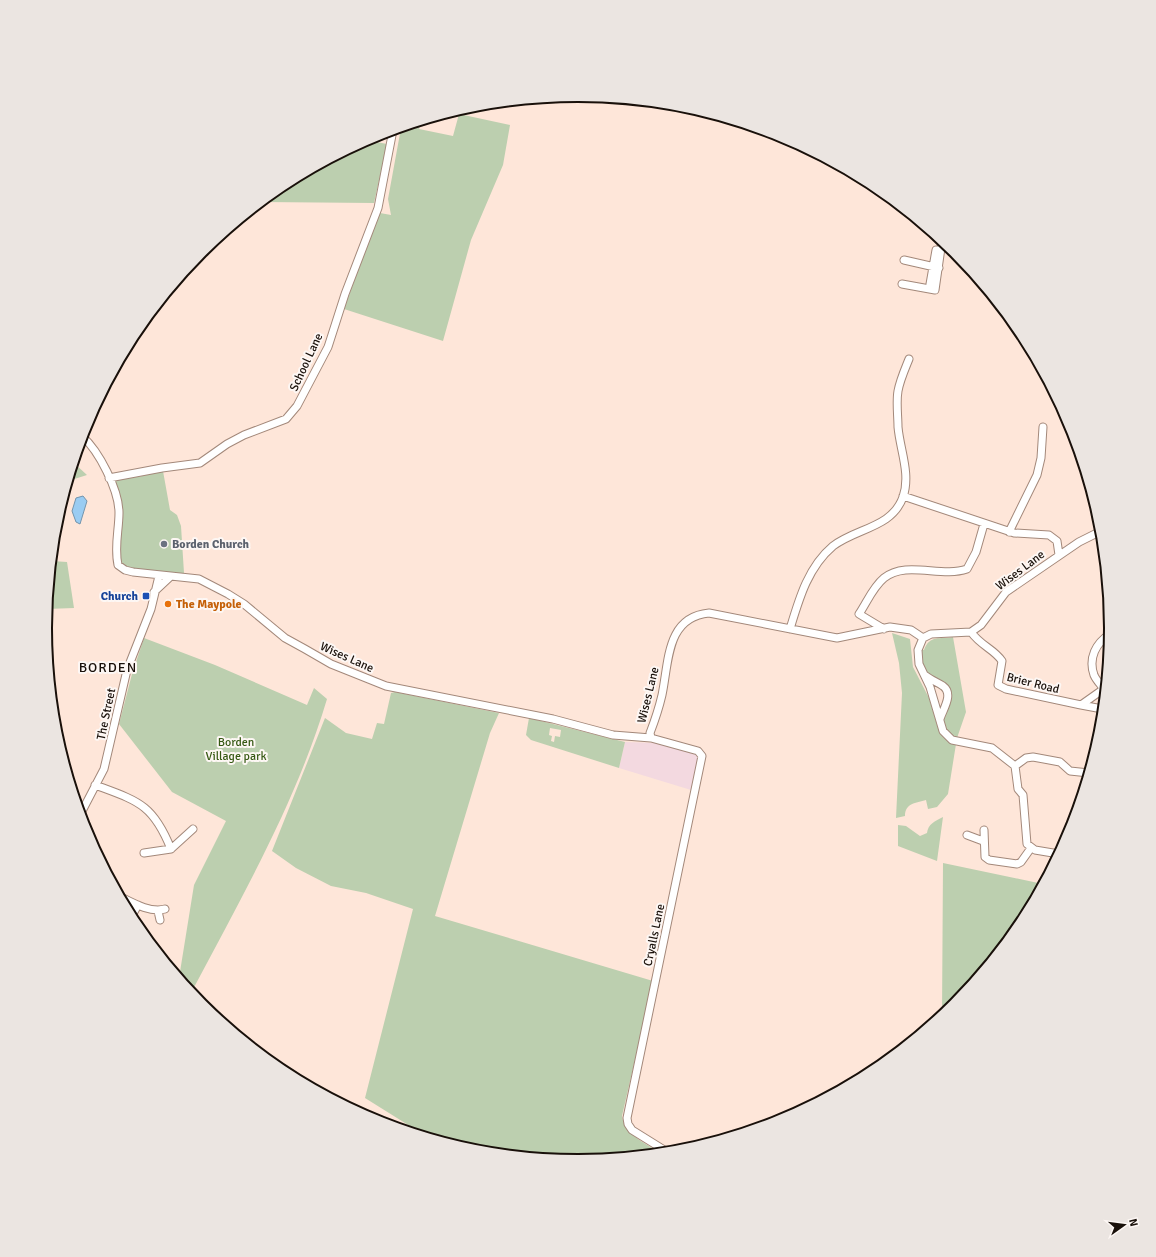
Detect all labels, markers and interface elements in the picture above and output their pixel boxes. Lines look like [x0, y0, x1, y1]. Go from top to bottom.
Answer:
street label: School Lane [286, 331, 326, 394]
place label: Borden Church [172, 537, 250, 552]
marker: Borden Church [159, 539, 169, 549]
street label: Wises Lane [993, 547, 1048, 594]
place label: Church [101, 589, 138, 604]
marker: Church [141, 591, 151, 601]
place label: The Maypole [176, 597, 242, 612]
marker: The Maypole [163, 599, 173, 609]
street label: Wises Lane [318, 639, 376, 676]
district label: BORDEN [79, 659, 137, 676]
street label: Wises Lane [634, 665, 663, 725]
street label: Brier Road [1005, 670, 1061, 697]
street label: The Street [94, 687, 119, 741]
park label: Borden Village park [206, 735, 266, 764]
street label: Cryalls Lane [641, 903, 668, 968]
north arrow [1104, 1205, 1144, 1245]
text: N [1126, 1217, 1140, 1228]

